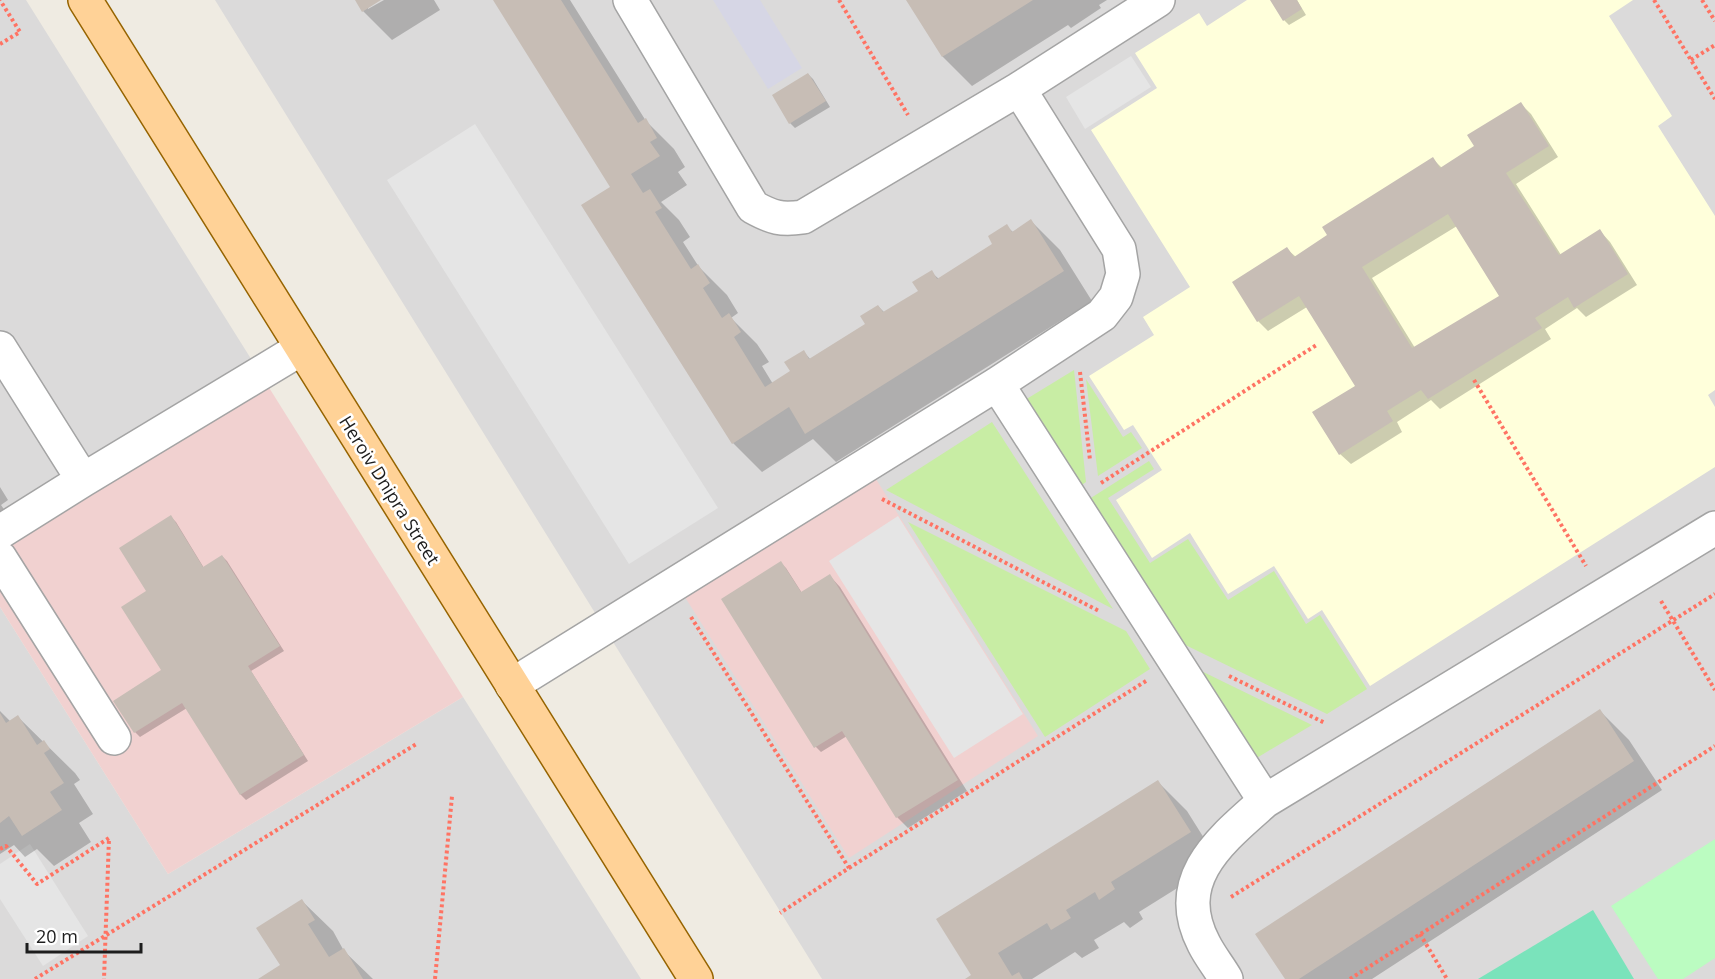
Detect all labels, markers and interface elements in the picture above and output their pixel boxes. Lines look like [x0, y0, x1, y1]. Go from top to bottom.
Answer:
street label: Heroiv Dnipra Street [334, 411, 446, 569]
scale bar [27, 916, 141, 954]
text: 20 m [36, 924, 78, 948]

